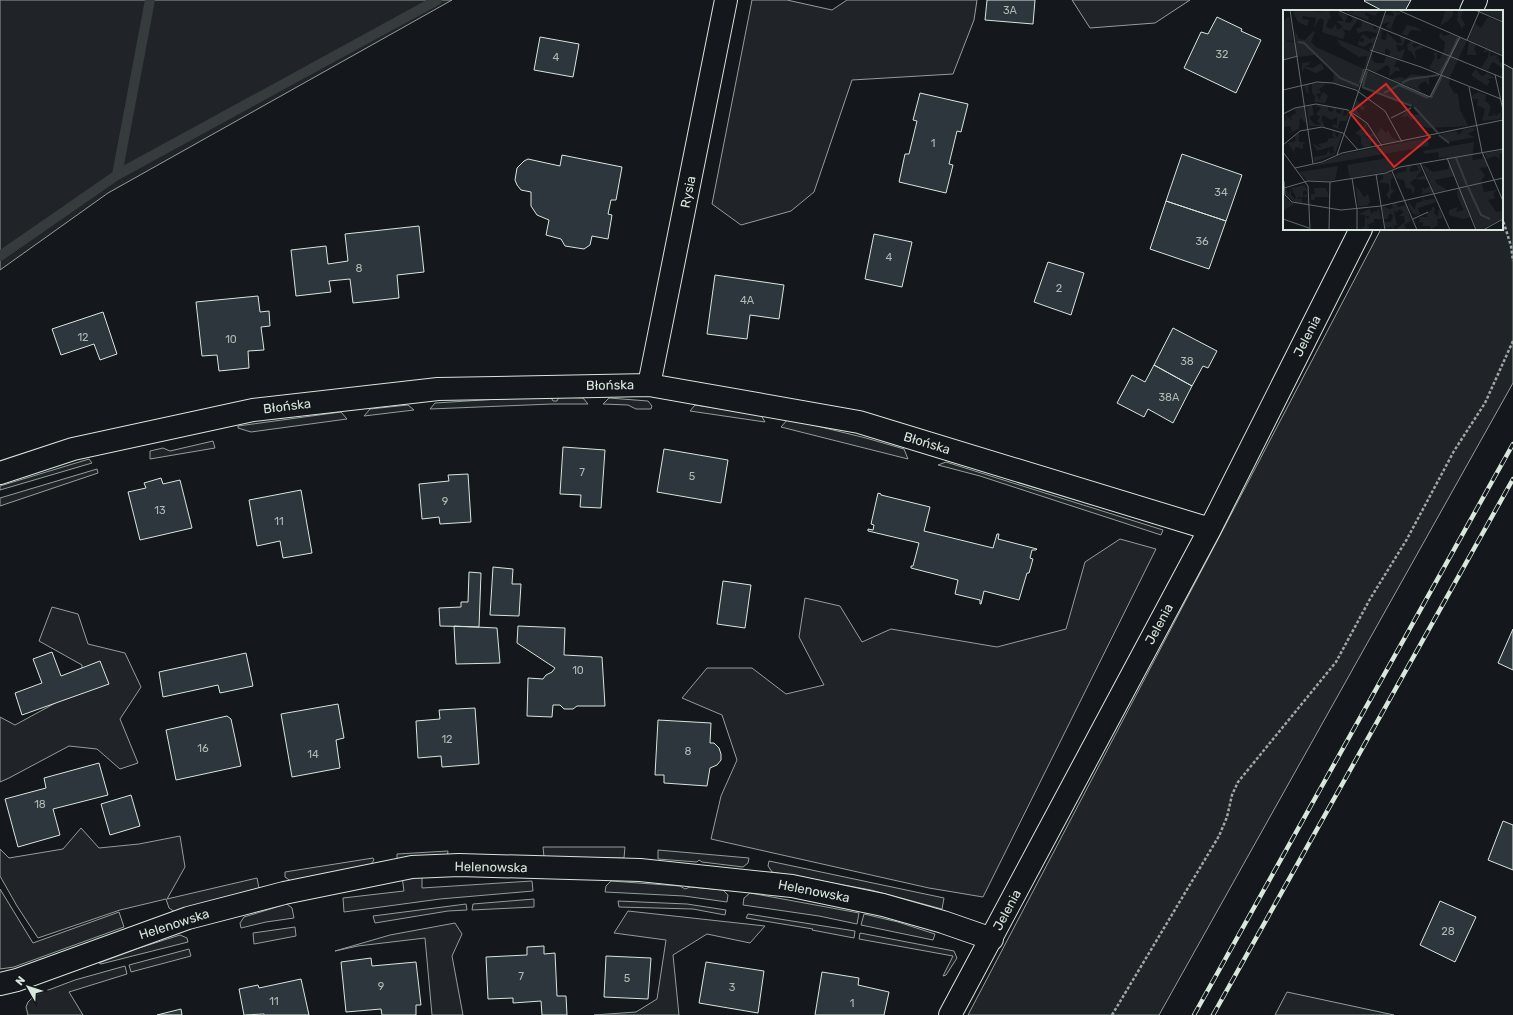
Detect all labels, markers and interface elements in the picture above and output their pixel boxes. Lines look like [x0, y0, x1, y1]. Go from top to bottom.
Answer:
house number: 3A [1003, 4, 1018, 17]
inset map [1283, 10, 1503, 230]
house number: 32 [1215, 48, 1229, 61]
house number: 4 [553, 51, 560, 64]
house number: 1 [931, 137, 935, 150]
street label: Rysia [678, 175, 698, 209]
house number: 34 [1214, 186, 1228, 199]
house number: 36 [1195, 235, 1209, 248]
house number: 4 [886, 251, 893, 264]
house number: 8 [356, 262, 363, 275]
house number: 2 [1056, 282, 1062, 295]
house number: 4A [740, 294, 755, 307]
street label: Jelenia [1290, 313, 1324, 359]
house number: 12 [77, 331, 89, 344]
house number: 10 [225, 333, 237, 346]
house number: 38 [1180, 355, 1194, 368]
street label: Błońska [586, 377, 634, 393]
house number: 38A [1159, 391, 1180, 404]
street label: Błońska [262, 396, 312, 416]
street label: Błońska [902, 429, 952, 457]
house number: 7 [579, 466, 585, 479]
house number: 5 [689, 470, 696, 483]
house number: 9 [442, 495, 448, 508]
house number: 13 [154, 504, 166, 517]
house number: 11 [274, 515, 284, 528]
street label: Jelenia [1142, 601, 1176, 647]
house number: 10 [572, 664, 584, 677]
house number: 12 [441, 733, 453, 746]
house number: 16 [197, 742, 209, 755]
house number: 8 [685, 745, 692, 758]
house number: 14 [307, 748, 319, 761]
house number: 18 [34, 798, 46, 811]
street label: Helenowska [454, 859, 528, 875]
street label: Helenowska [777, 877, 851, 905]
street label: Jelenia [990, 887, 1024, 933]
street label: Helenowska [137, 906, 211, 942]
house number: 28 [1441, 925, 1455, 938]
north arrow [8, 967, 48, 1007]
house number: 7 [518, 970, 524, 983]
house number: 5 [624, 972, 631, 985]
text: N [13, 974, 28, 988]
house number: 9 [378, 980, 384, 993]
house number: 3 [729, 981, 736, 994]
house number: 11 [269, 995, 279, 1008]
house number: 1 [850, 997, 854, 1010]

